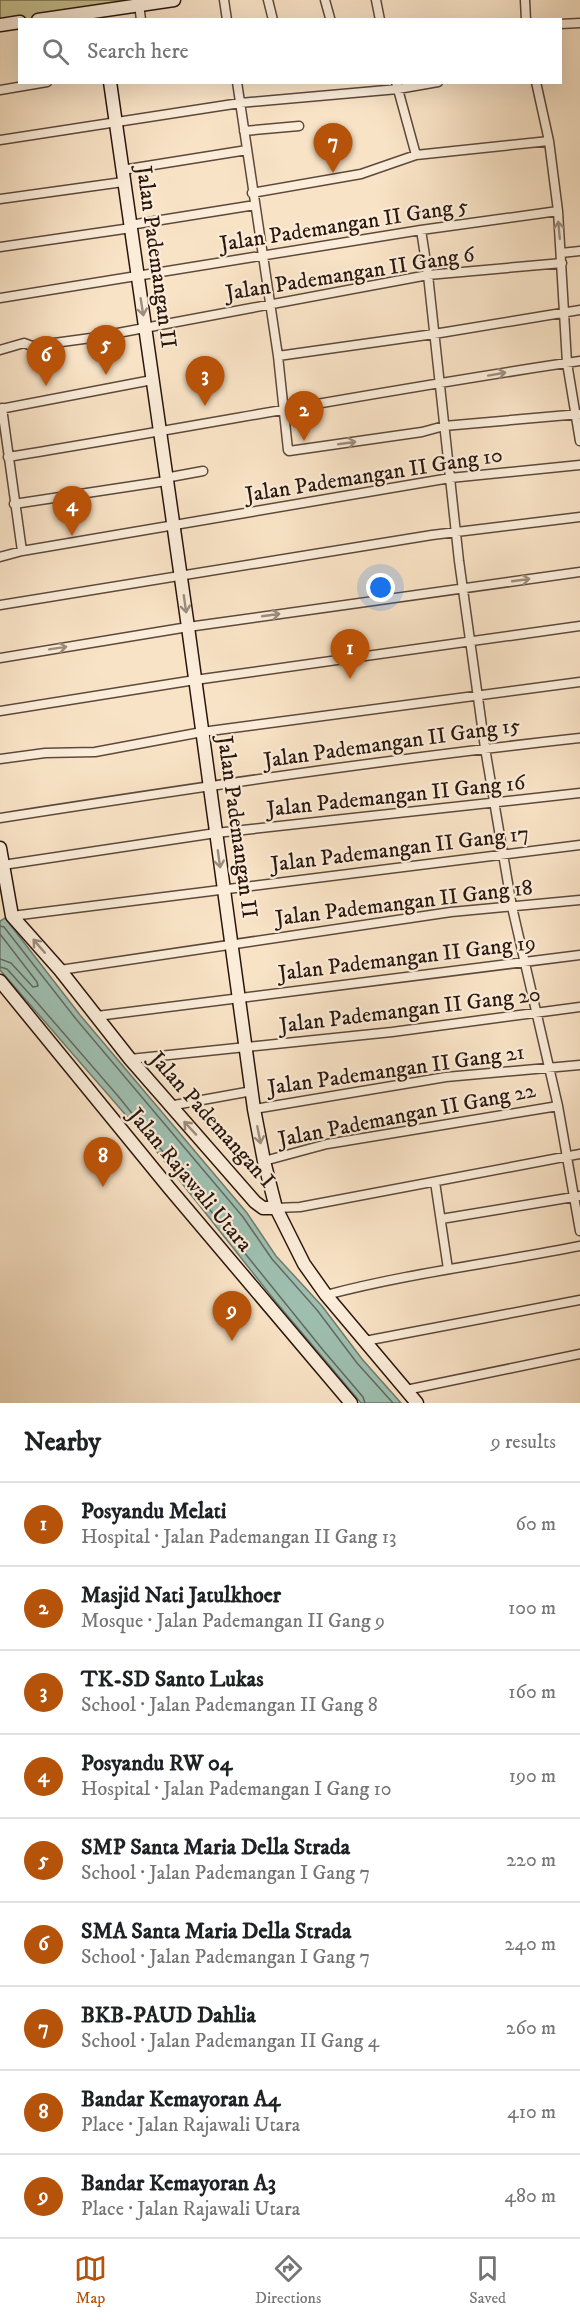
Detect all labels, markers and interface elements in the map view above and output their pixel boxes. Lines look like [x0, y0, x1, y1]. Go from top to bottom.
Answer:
search box [18, 18, 562, 84]
icon: search [39, 35, 72, 68]
text: Search here [87, 38, 189, 65]
pin: 7 [314, 124, 352, 173]
street label: Jalan Pademangan II [130, 162, 182, 350]
street label: Jalan Pademangan II Gang 5 [216, 192, 470, 258]
one-way arrow [554, 221, 565, 241]
street label: Jalan Pademangan II Gang 6 [222, 241, 478, 307]
one-way arrow [137, 296, 148, 316]
pin: 5 [86, 326, 126, 375]
pin: 6 [26, 336, 66, 386]
pin: 3 [186, 356, 224, 406]
one-way arrow [487, 368, 507, 379]
pin: 2 [284, 392, 324, 441]
one-way arrow [336, 437, 356, 448]
street label: Jalan Pademangan II Gang 10 [242, 441, 505, 509]
pin: 4 [52, 486, 92, 536]
your location [366, 573, 395, 602]
one-way arrow [511, 574, 530, 585]
one-way arrow [179, 593, 190, 613]
one-way arrow [260, 610, 280, 621]
pin: 1 [330, 630, 370, 679]
one-way arrow [47, 643, 67, 654]
street label: Jalan Pademangan II Gang 15 [260, 712, 522, 775]
street label: Jalan Pademangan II [211, 732, 263, 920]
street label: Jalan Pademangan II Gang 16 [263, 769, 528, 823]
street label: Jalan Pademangan II Gang 17 [267, 820, 531, 878]
one-way arrow [214, 849, 225, 869]
street label: Jalan Pademangan II Gang 18 [272, 874, 534, 932]
street label: Jalan Pademangan II Gang 19 [275, 929, 537, 987]
one-way arrow [32, 939, 46, 954]
street label: Jalan Pademangan II Gang 20 [276, 981, 542, 1040]
street label: Jalan Pademangan II Gang 21 [264, 1039, 526, 1102]
street label: Jalan Pademangan I [142, 1045, 280, 1194]
street label: Jalan Pademangan II Gang 22 [274, 1077, 538, 1154]
street label: Jalan Rajawali Utara [121, 1101, 258, 1258]
one-way arrow [183, 1121, 197, 1136]
one-way arrow [254, 1125, 265, 1145]
pin: 8 [84, 1138, 122, 1187]
pin: 9 [212, 1292, 252, 1341]
text: Nearby [24, 1426, 101, 1459]
text: 9 results [491, 1430, 556, 1455]
text: Posyandu Melati [81, 1498, 227, 1525]
text: 1 [40, 1512, 47, 1537]
text: 60 m [516, 1512, 556, 1537]
text: Hospital · Jalan Pademangan II Gang 13 [81, 1525, 396, 1550]
text: Masjid Nati Jatulkhoer [81, 1582, 281, 1609]
text: 2 [39, 1596, 48, 1621]
text: 100 m [508, 1596, 556, 1621]
text: Mosque · Jalan Pademangan II Gang 9 [81, 1609, 385, 1634]
text: TK-SD Santo Lukas [81, 1666, 264, 1693]
text: 3 [40, 1680, 47, 1705]
text: 160 m [508, 1680, 556, 1705]
text: School · Jalan Pademangan II Gang 8 [81, 1693, 378, 1718]
text: Posyandu RW 04 [81, 1750, 232, 1777]
text: 4 [38, 1764, 49, 1789]
text: 190 m [509, 1764, 556, 1789]
text: Hospital · Jalan Pademangan I Gang 10 [81, 1777, 391, 1802]
text: SMP Santa Maria Della Strada [81, 1834, 350, 1861]
text: 5 [39, 1848, 48, 1873]
text: 220 m [506, 1848, 556, 1873]
text: School · Jalan Pademangan I Gang 7 [81, 1861, 370, 1886]
text: SMA Santa Maria Della Strada [81, 1918, 351, 1945]
text: 6 [38, 1932, 49, 1957]
text: 240 m [505, 1932, 556, 1957]
text: School · Jalan Pademangan I Gang 7 [81, 1945, 370, 1970]
text: BKB-PAUD Dahlia [81, 2002, 256, 2029]
text: 7 [38, 2016, 49, 2041]
text: 260 m [506, 2016, 556, 2041]
text: School · Jalan Pademangan II Gang 4 [81, 2029, 379, 2054]
text: Bandar Kemayoran A4 [81, 2086, 280, 2113]
text: 8 [38, 2100, 49, 2125]
text: 410 m [507, 2100, 556, 2125]
text: Place · Jalan Rajawali Utara [81, 2113, 300, 2138]
text: Bandar Kemayoran A3 [81, 2170, 276, 2197]
text: 9 [39, 2184, 48, 2209]
text: 480 m [504, 2184, 556, 2209]
text: Place · Jalan Rajawali Utara [81, 2197, 300, 2222]
tab: Map [74, 2252, 107, 2308]
tab: Directions [255, 2252, 321, 2308]
tab: Saved [469, 2252, 506, 2308]

